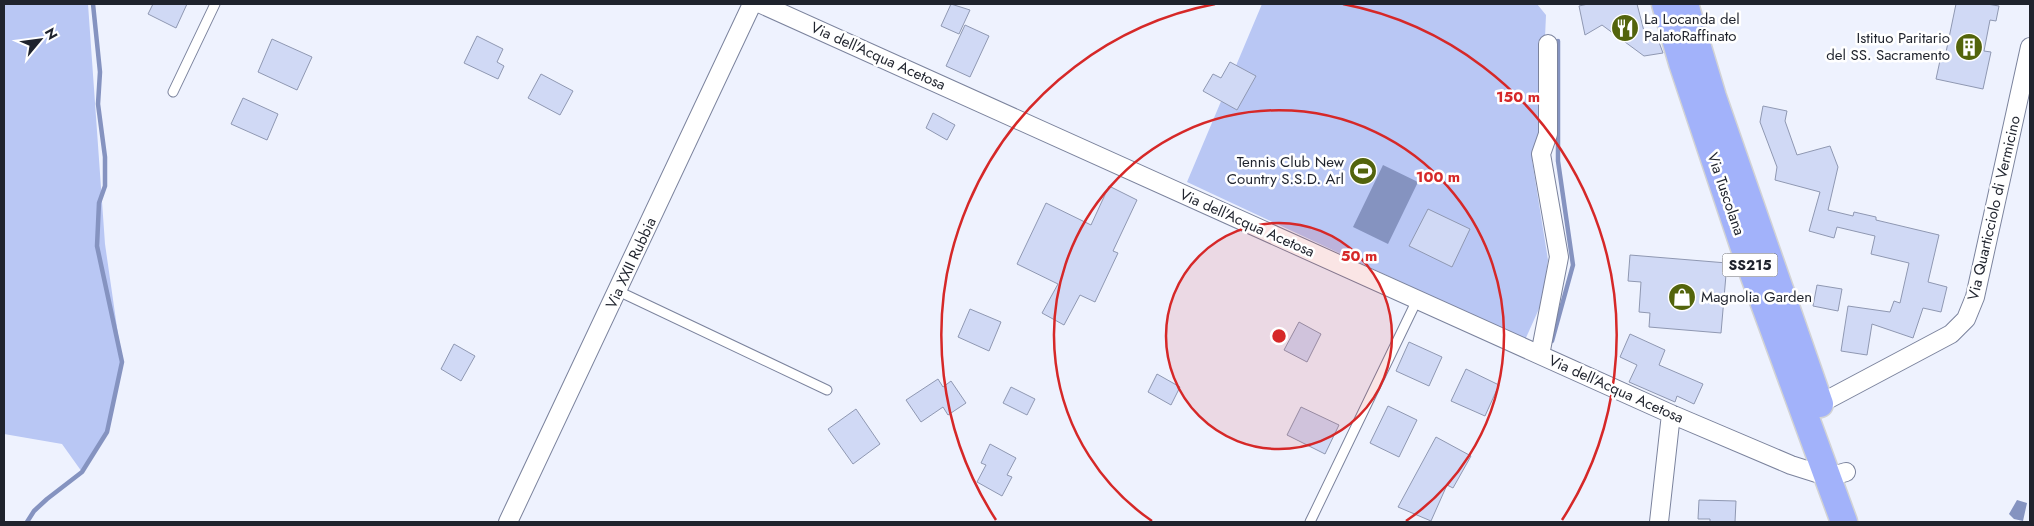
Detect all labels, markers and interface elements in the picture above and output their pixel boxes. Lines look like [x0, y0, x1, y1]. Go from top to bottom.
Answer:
place label: La Locanda del PalatoRaffinato [1644, 8, 1740, 47]
restaurant icon: La Locanda del PalatoRaffinato [1610, 13, 1640, 43]
north arrow [15, 15, 65, 65]
street label: Via dell'Acqua Acetosa [807, 16, 949, 96]
text: N [40, 24, 63, 43]
place label: Istituo Paritario del SS. Sacramento [1826, 27, 1950, 66]
building icon: Istituo Paritario del SS. Sacramento [1954, 32, 1984, 62]
text: 150 m [1496, 86, 1540, 108]
street label: Via Quarticciolo di Vermicino [1962, 113, 2026, 303]
street label: Via Tuscolana [1702, 150, 1750, 238]
place label: Tennis Club New Country S.S.D. Arl [1227, 151, 1345, 190]
sports icon: Tennis Club New Country S.S.D. Arl [1348, 156, 1378, 186]
text: 100 m [1416, 166, 1460, 188]
street label: Via dell'Acqua Acetosa [1176, 183, 1318, 263]
street label: Via XXII Rubbia [600, 214, 662, 312]
text: 50 m [1341, 245, 1377, 267]
road number: SS215 [1722, 254, 1778, 276]
shop icon: Magnolia Garden [1667, 282, 1697, 312]
place label: Magnolia Garden [1701, 286, 1812, 308]
centre of rings [1270, 327, 1288, 345]
street label: Via dell'Acqua Acetosa [1545, 349, 1687, 429]

